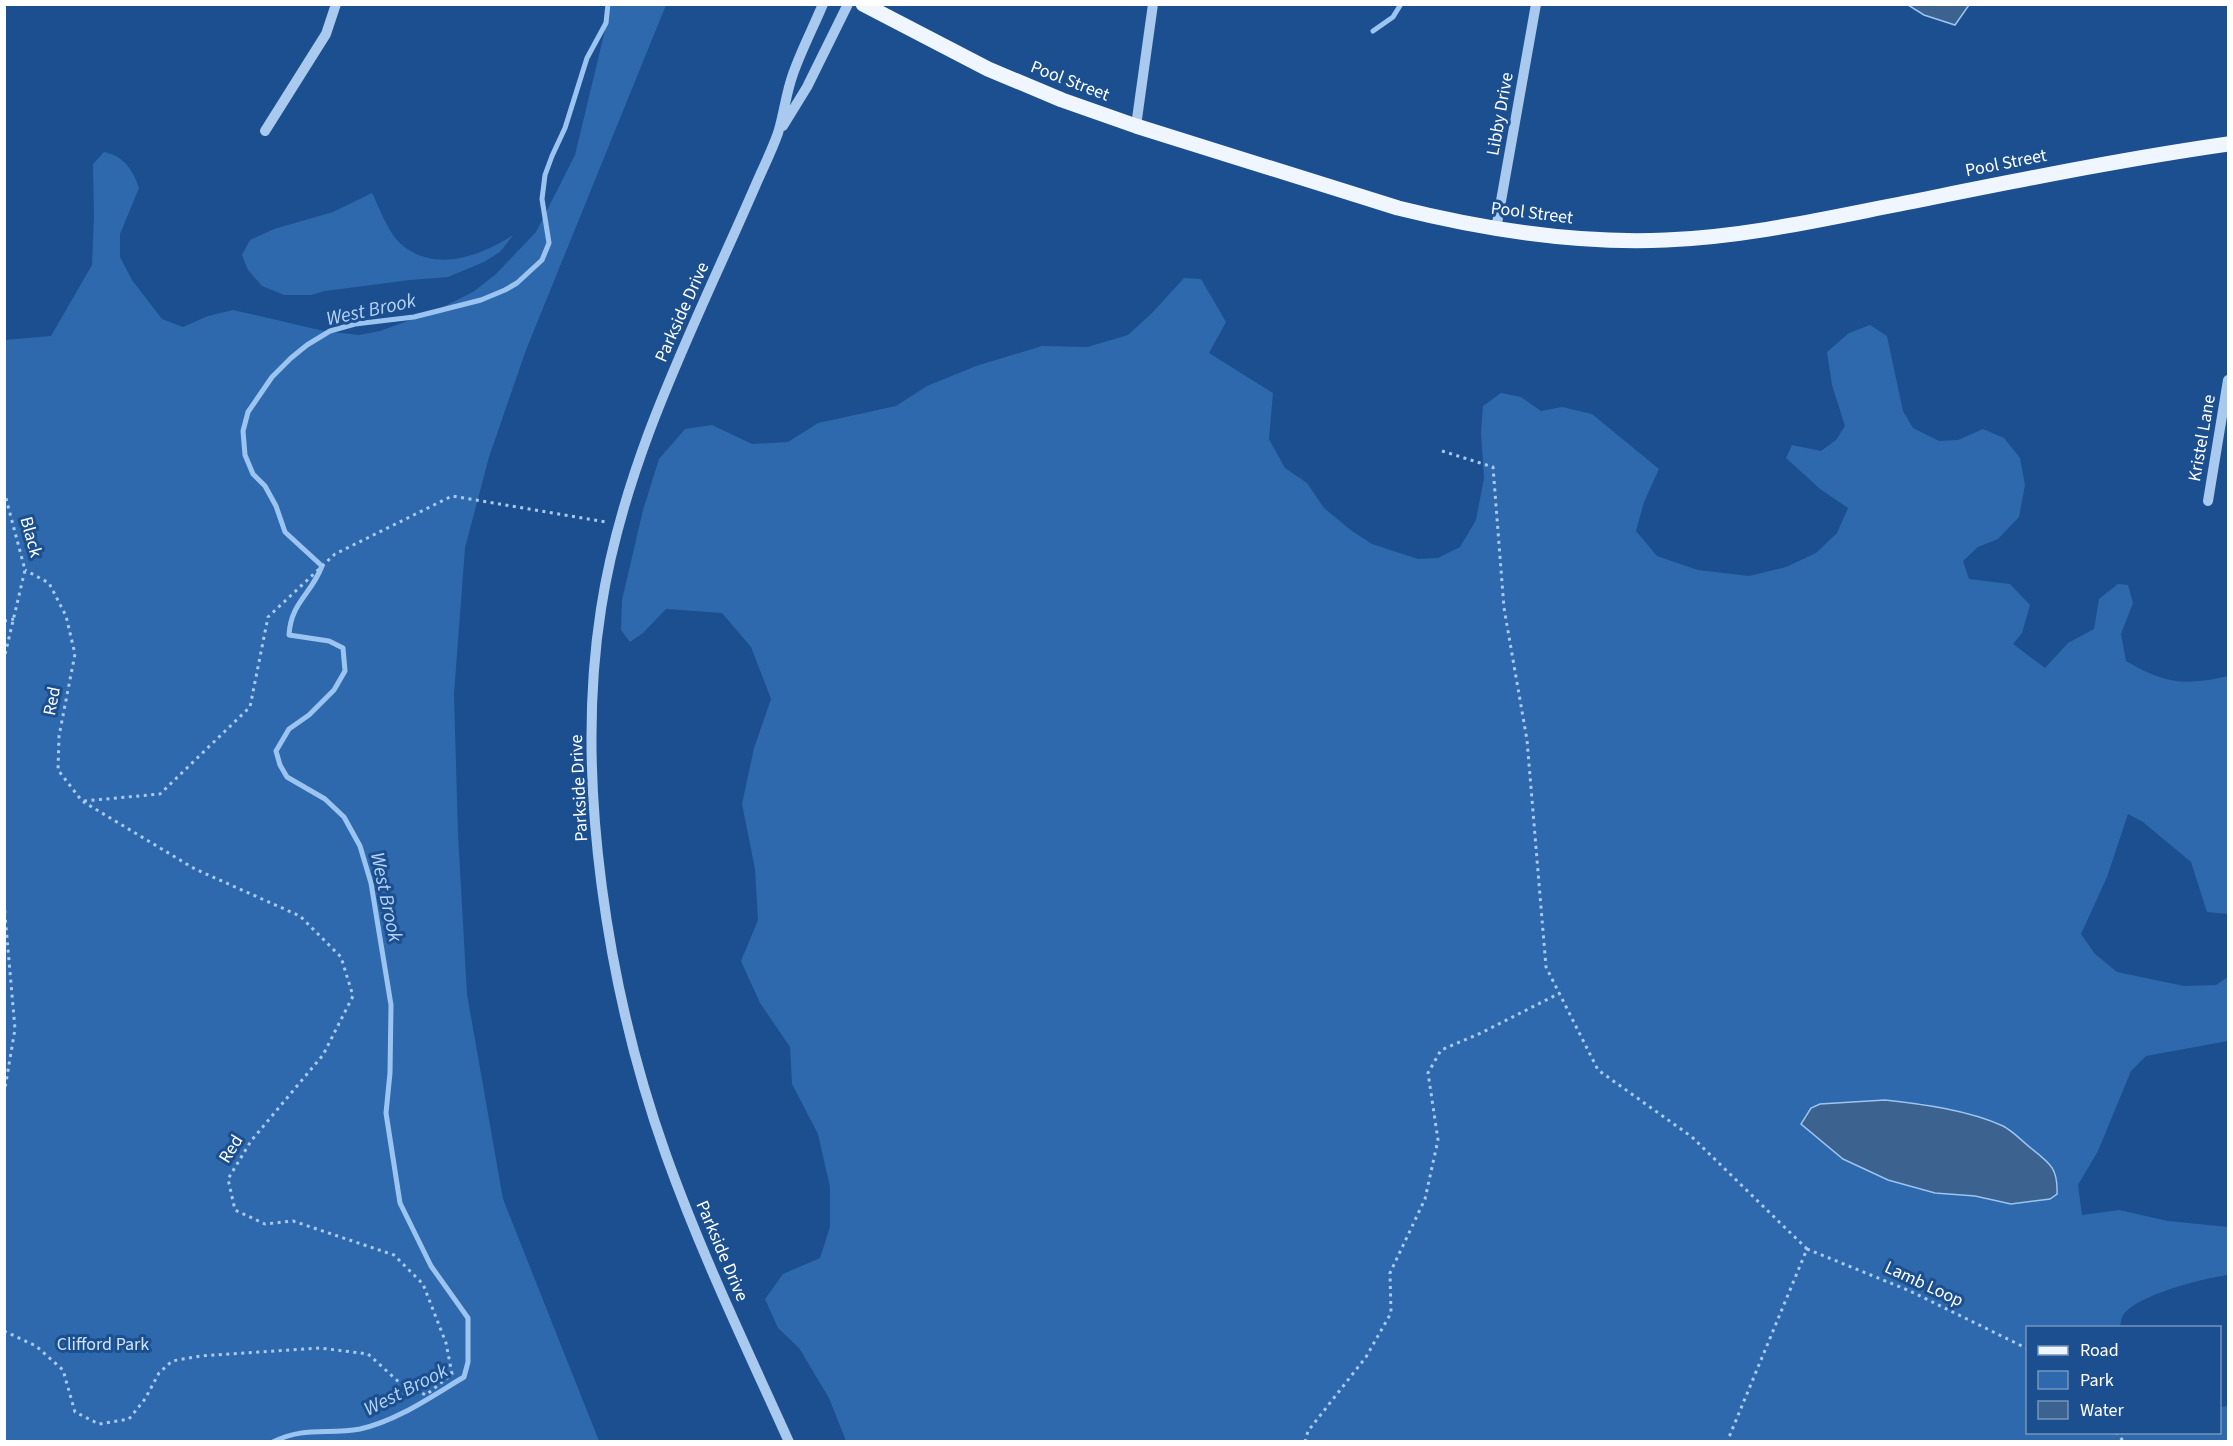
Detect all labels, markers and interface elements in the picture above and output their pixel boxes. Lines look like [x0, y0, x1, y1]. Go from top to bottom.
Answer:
street label: Pool Street [1027, 55, 1113, 107]
street label: Libby Drive [1480, 70, 1520, 158]
street label: Pool Street [1963, 143, 2049, 183]
street label: Pool Street [1490, 196, 1574, 230]
street label: Parkside Drive [649, 258, 715, 366]
water label: West Brook [323, 287, 419, 333]
street label: Kristel Lane [2182, 393, 2222, 483]
street label: Black [14, 514, 48, 560]
street label: Red [37, 684, 67, 718]
street label: Parkside Drive [564, 734, 594, 842]
water label: West Brook [363, 849, 409, 945]
street label: Red [213, 1130, 249, 1168]
street label: Parkside Drive [690, 1197, 754, 1305]
street label: Lamb Loop [1880, 1255, 1968, 1313]
legend [2026, 1326, 2221, 1434]
park label: Clifford Park [57, 1332, 149, 1357]
text: Road [2080, 1338, 2119, 1363]
water label: West Brook [359, 1357, 453, 1423]
text: Park [2080, 1368, 2114, 1393]
text: Water [2080, 1398, 2124, 1423]

